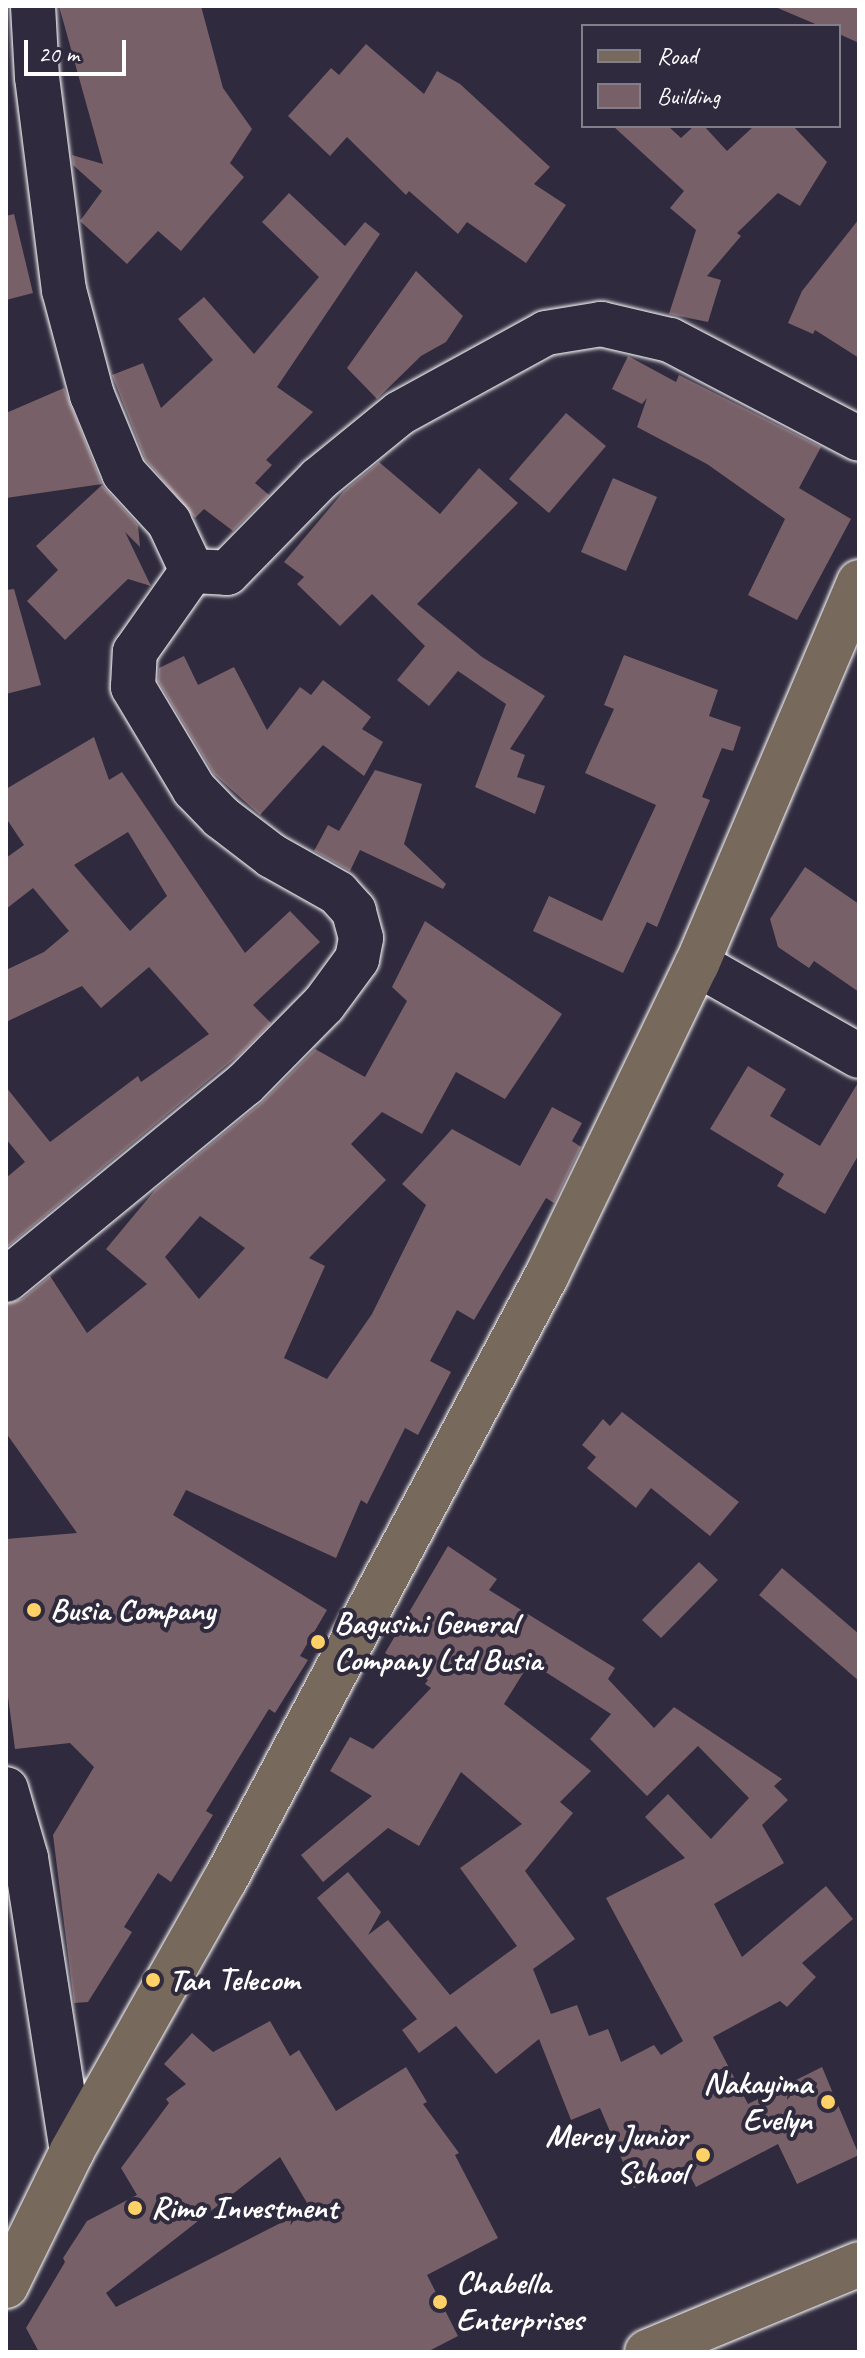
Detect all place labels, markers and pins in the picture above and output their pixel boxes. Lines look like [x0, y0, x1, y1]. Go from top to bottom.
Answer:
place label: Busia Company [50, 1591, 213, 1629]
marker: Busia Company [25, 1601, 43, 1619]
place label: Bagusini General Company Ltd Busia [334, 1605, 542, 1680]
marker: Bagusini General Company Ltd Busia [309, 1633, 327, 1651]
place label: Tan Telecom [169, 1961, 298, 1999]
marker: Tan Telecom [144, 1971, 162, 1989]
place label: Nakayima Evelyn [703, 2065, 812, 2140]
marker: Nakayima Evelyn [819, 2093, 837, 2111]
place label: Mercy Junior School [546, 2118, 687, 2193]
marker: Mercy Junior School [694, 2146, 712, 2164]
place label: Rimo Investment [151, 2189, 338, 2227]
marker: Rimo Investment [126, 2199, 144, 2217]
place label: Chabella Enterprises [456, 2265, 584, 2340]
marker: Chabella Enterprises [431, 2293, 449, 2311]

